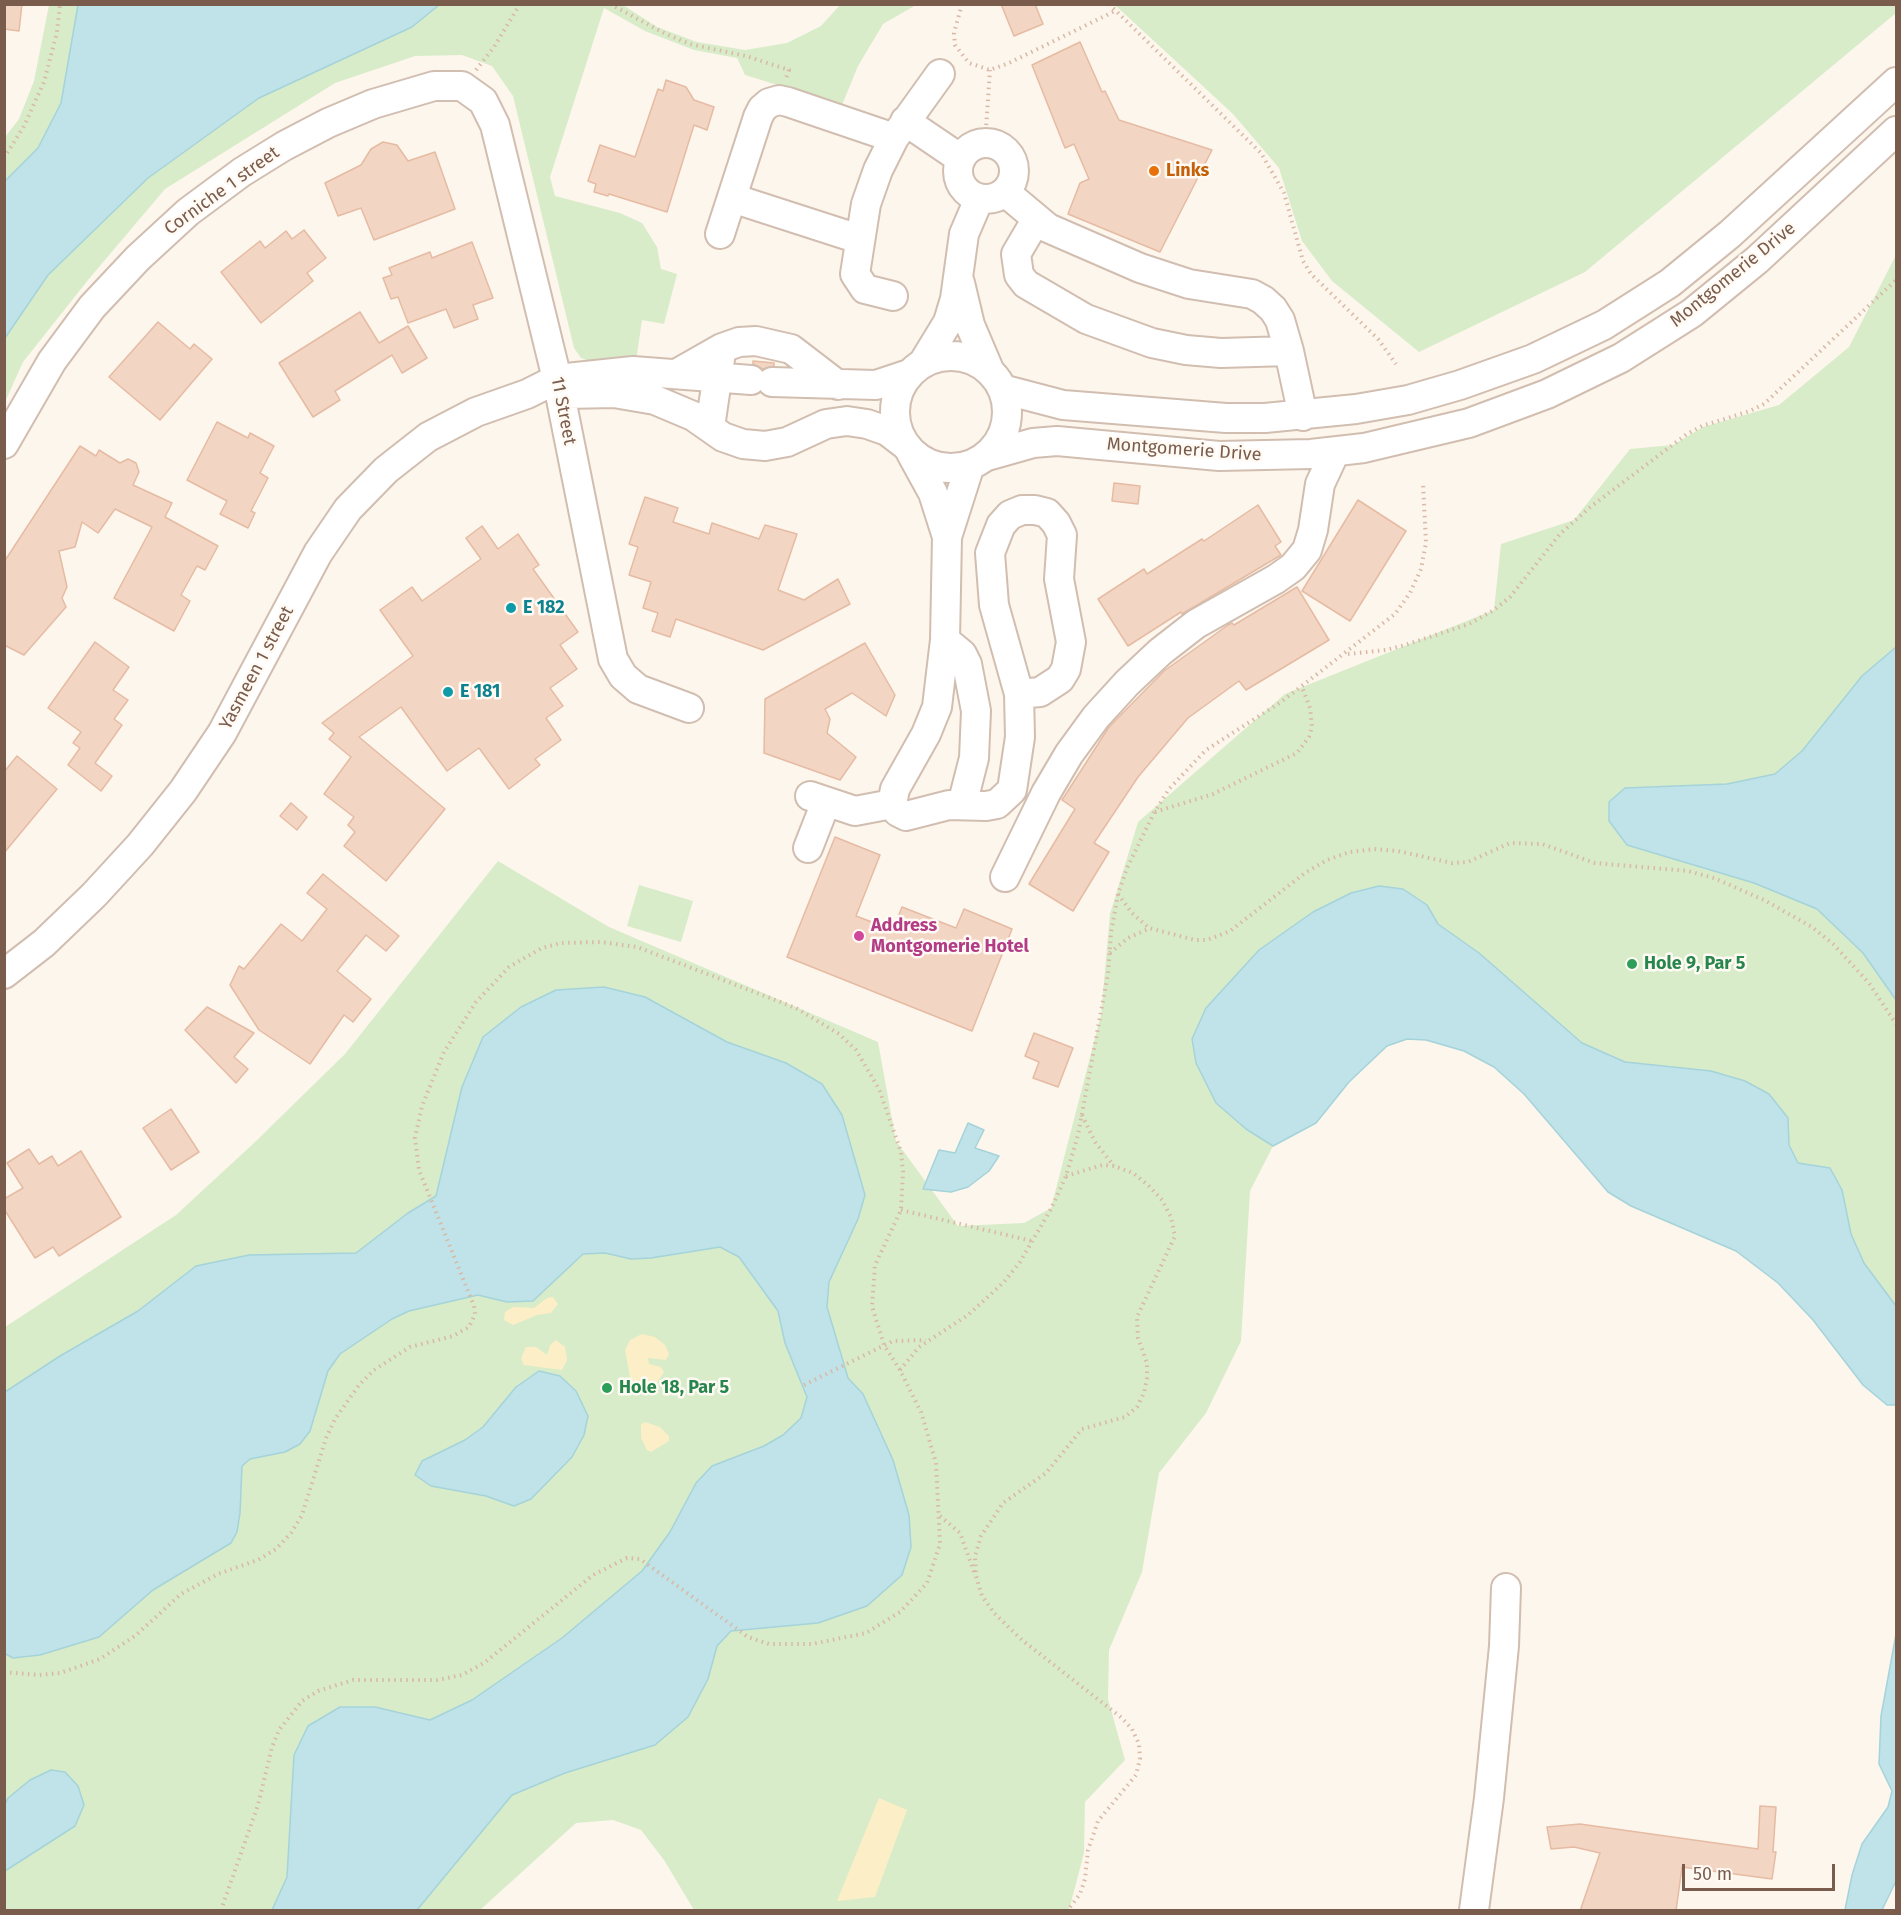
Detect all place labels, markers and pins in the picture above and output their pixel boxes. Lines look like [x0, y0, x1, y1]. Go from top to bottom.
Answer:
place label: Links [1166, 160, 1209, 182]
marker: Links [1147, 164, 1161, 178]
place label: E 182 [523, 597, 565, 619]
marker: E 182 [504, 601, 518, 615]
place label: E 181 [460, 681, 500, 703]
marker: E 181 [441, 685, 455, 699]
place label: Address Montgomerie Hotel [871, 915, 1029, 958]
marker: Address Montgomerie Hotel [852, 929, 866, 943]
place label: Hole 9, Par 5 [1644, 953, 1745, 975]
marker: Hole 9, Par 5 [1625, 957, 1639, 971]
place label: Hole 18, Par 5 [619, 1377, 729, 1399]
marker: Hole 18, Par 5 [600, 1381, 614, 1395]

